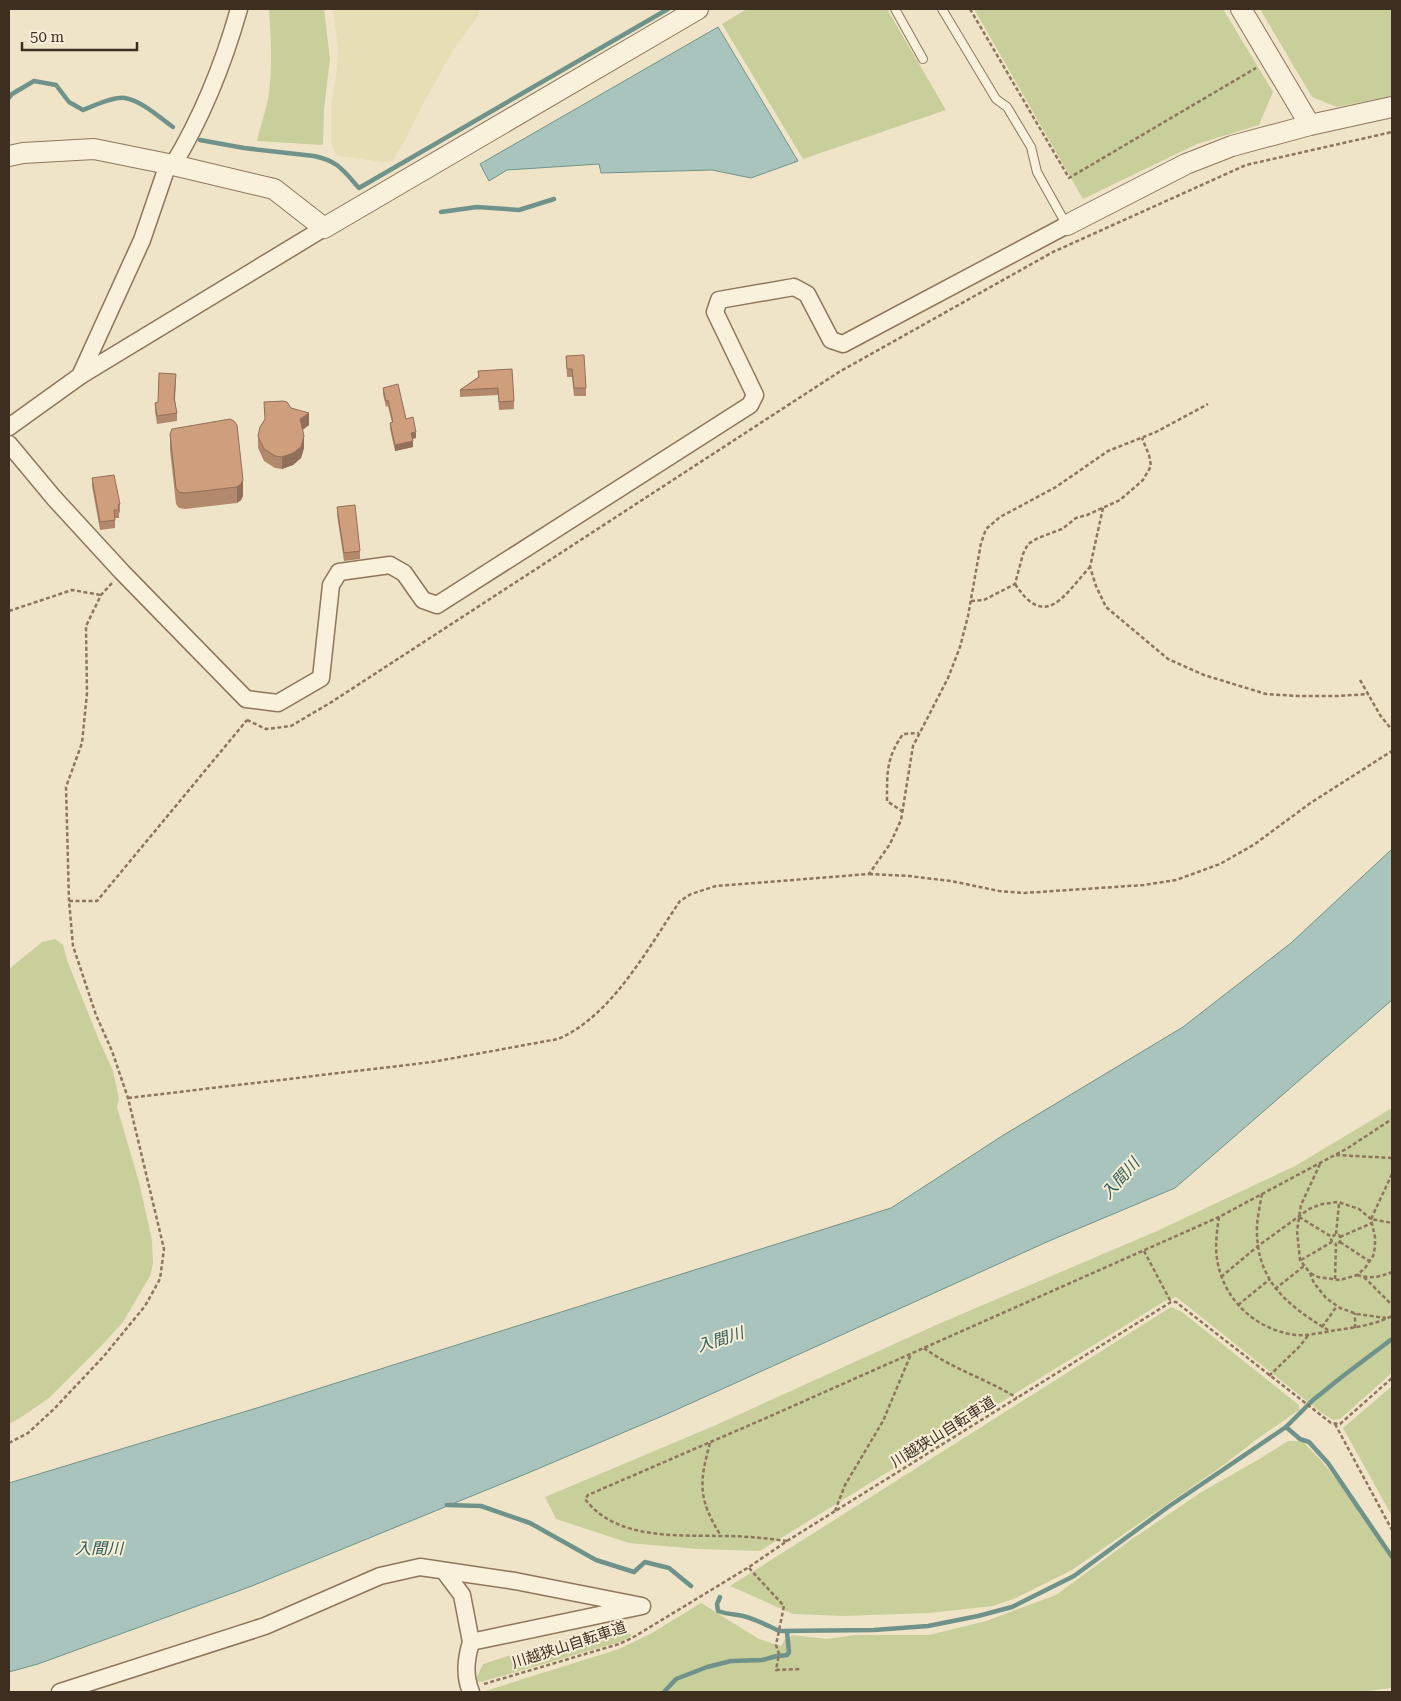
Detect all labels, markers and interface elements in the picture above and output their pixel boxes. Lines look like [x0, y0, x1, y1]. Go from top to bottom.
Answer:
scale bar [22, 20, 138, 52]
text: 50 m [30, 28, 65, 46]
water label: 入間川 [1097, 1152, 1145, 1203]
water label: 入間川 [694, 1322, 748, 1356]
street label: 川越狭山自転車道 [887, 1393, 999, 1471]
water label: 入間川 [75, 1539, 125, 1558]
street label: 川越狭山自転車道 [509, 1618, 629, 1672]

